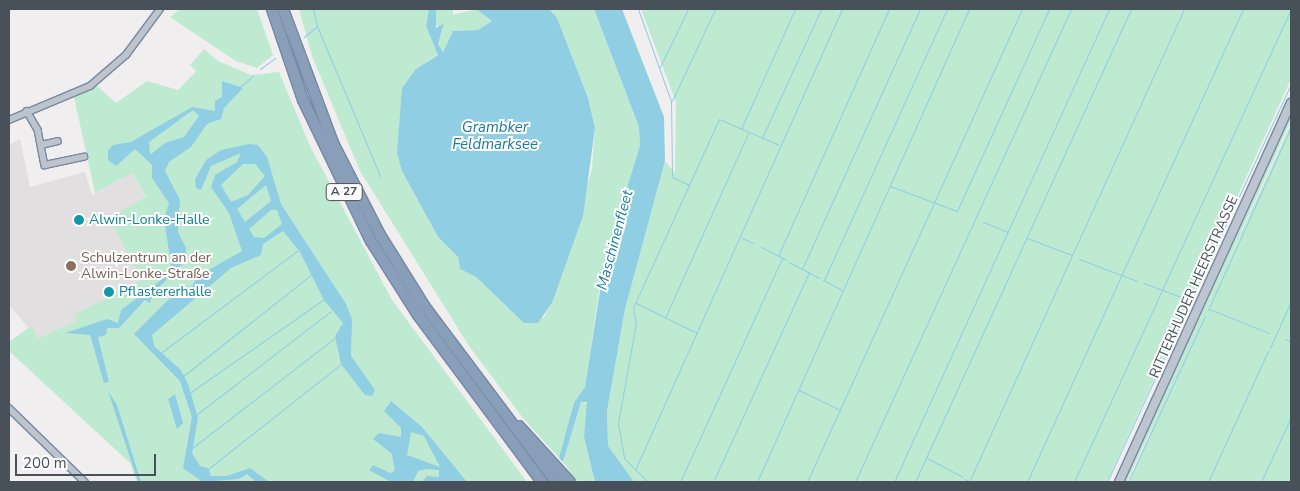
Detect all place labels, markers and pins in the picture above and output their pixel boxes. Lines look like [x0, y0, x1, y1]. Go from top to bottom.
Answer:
place label: Alwin-Lonke-Halle [89, 212, 209, 228]
marker: Alwin-Lonke-Halle [73, 214, 85, 226]
place label: Schulzentrum an der Alwin-Lonke-Straße [81, 250, 211, 282]
marker: Schulzentrum an der Alwin-Lonke-Straße [65, 260, 77, 272]
place label: Pflastererhalle [119, 284, 211, 300]
marker: Pflastererhalle [103, 286, 115, 298]

